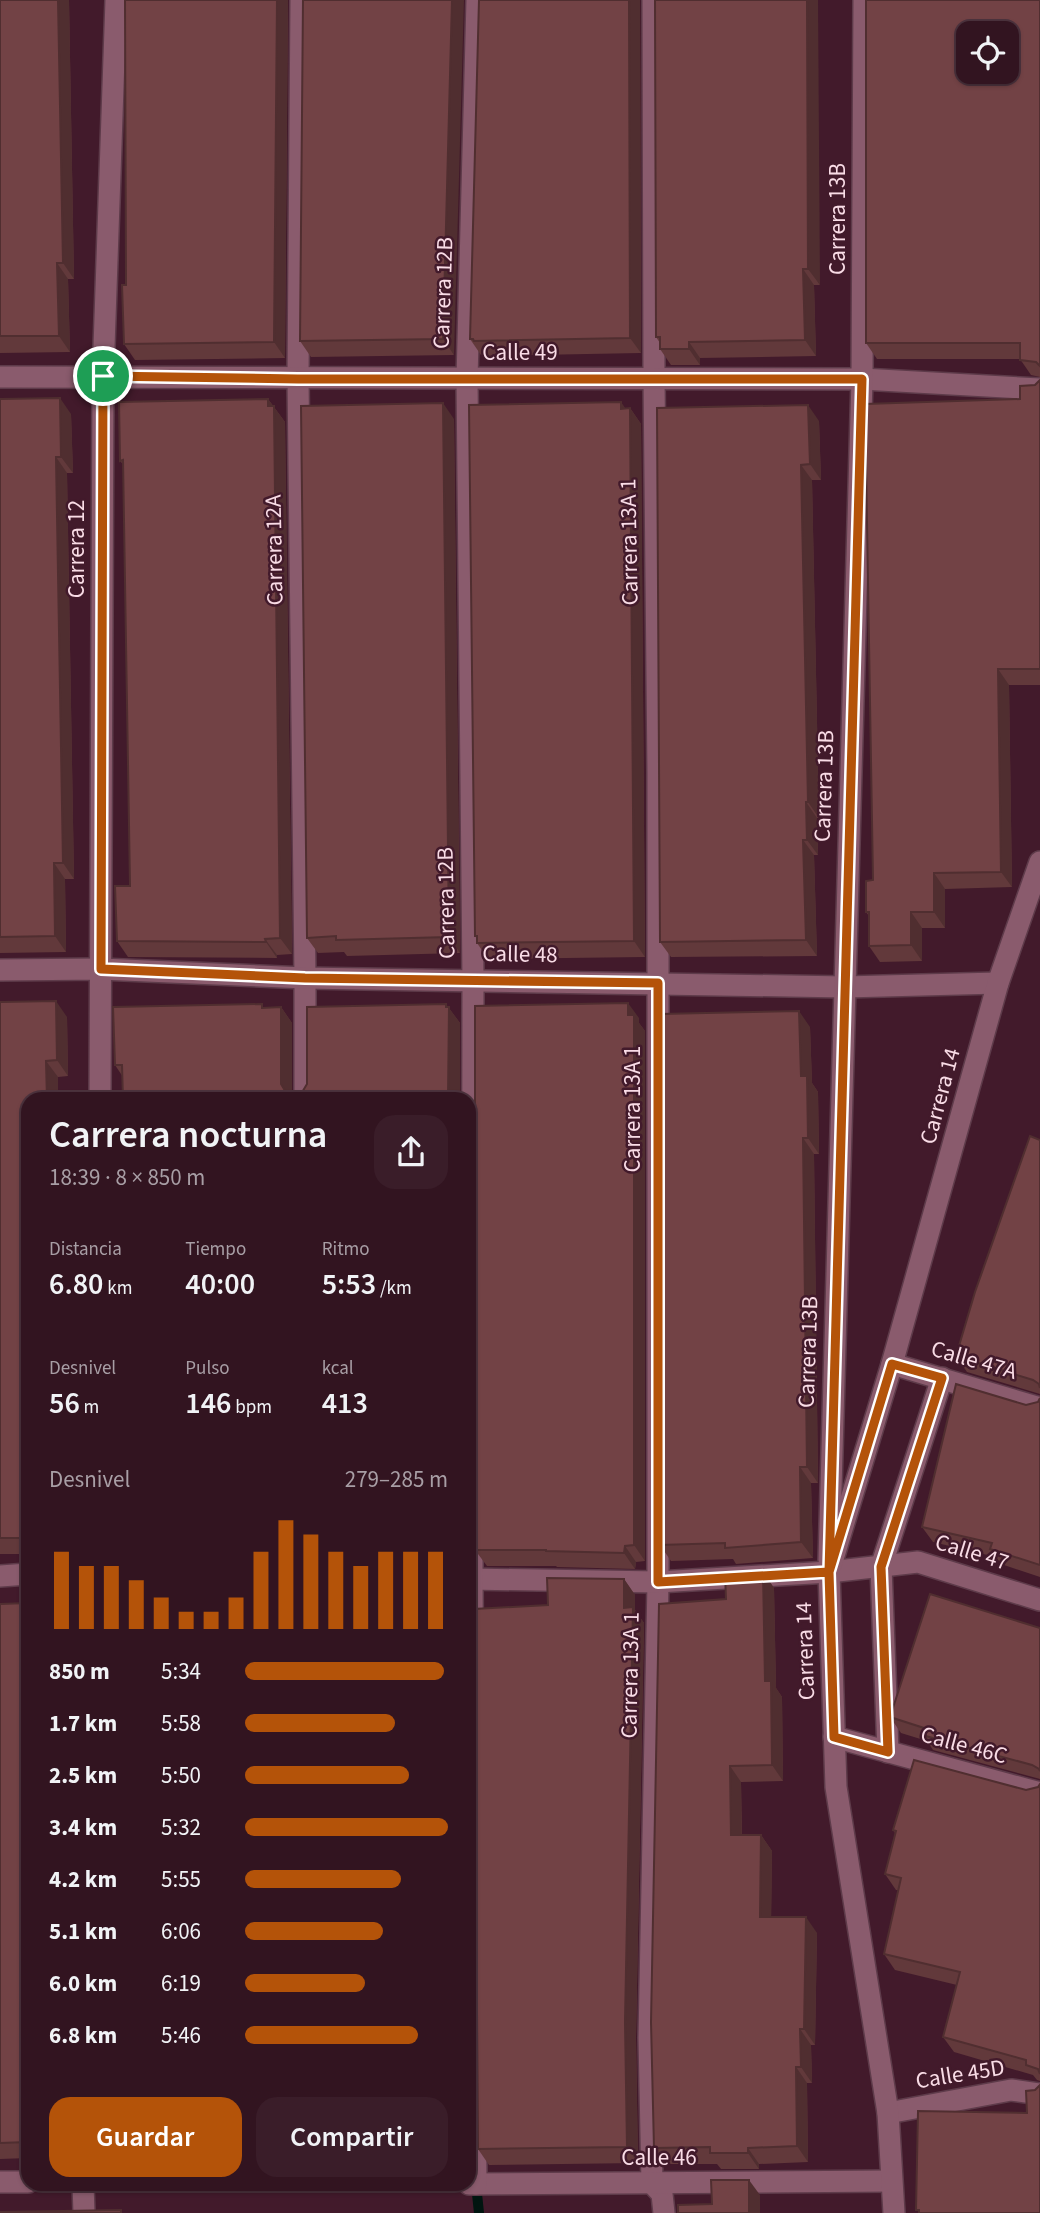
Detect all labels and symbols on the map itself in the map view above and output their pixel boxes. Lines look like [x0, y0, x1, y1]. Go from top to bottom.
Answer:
street label: Carrera 13B [821, 163, 854, 275]
street label: Carrera 12B [425, 237, 461, 349]
street label: Calle 49 [482, 336, 558, 369]
pin [73, 346, 133, 406]
street label: Carrera 13A 1 [611, 478, 647, 606]
street label: Carrera 12A [257, 494, 291, 606]
street label: Carrera 12 [60, 500, 93, 598]
street label: Carrera 13B [806, 730, 842, 842]
street label: Carrera 12B [429, 847, 463, 959]
street label: Calle 48 [482, 937, 558, 971]
street label: Carrera 14 [911, 1044, 969, 1148]
street label: Carrera 13A 1 [616, 1046, 649, 1172]
street label: Carrera 13B [790, 1296, 826, 1408]
street label: Calle 47A [927, 1332, 1021, 1388]
street label: Calle 47 [931, 1525, 1013, 1579]
street label: Carrera 14 [787, 1601, 823, 1701]
street label: Carrera 13A 1 [612, 1611, 648, 1739]
street label: Calle 46C [917, 1718, 1011, 1772]
street label: Calle 45D [913, 2051, 1007, 2097]
street label: Calle 46 [621, 2141, 697, 2174]

